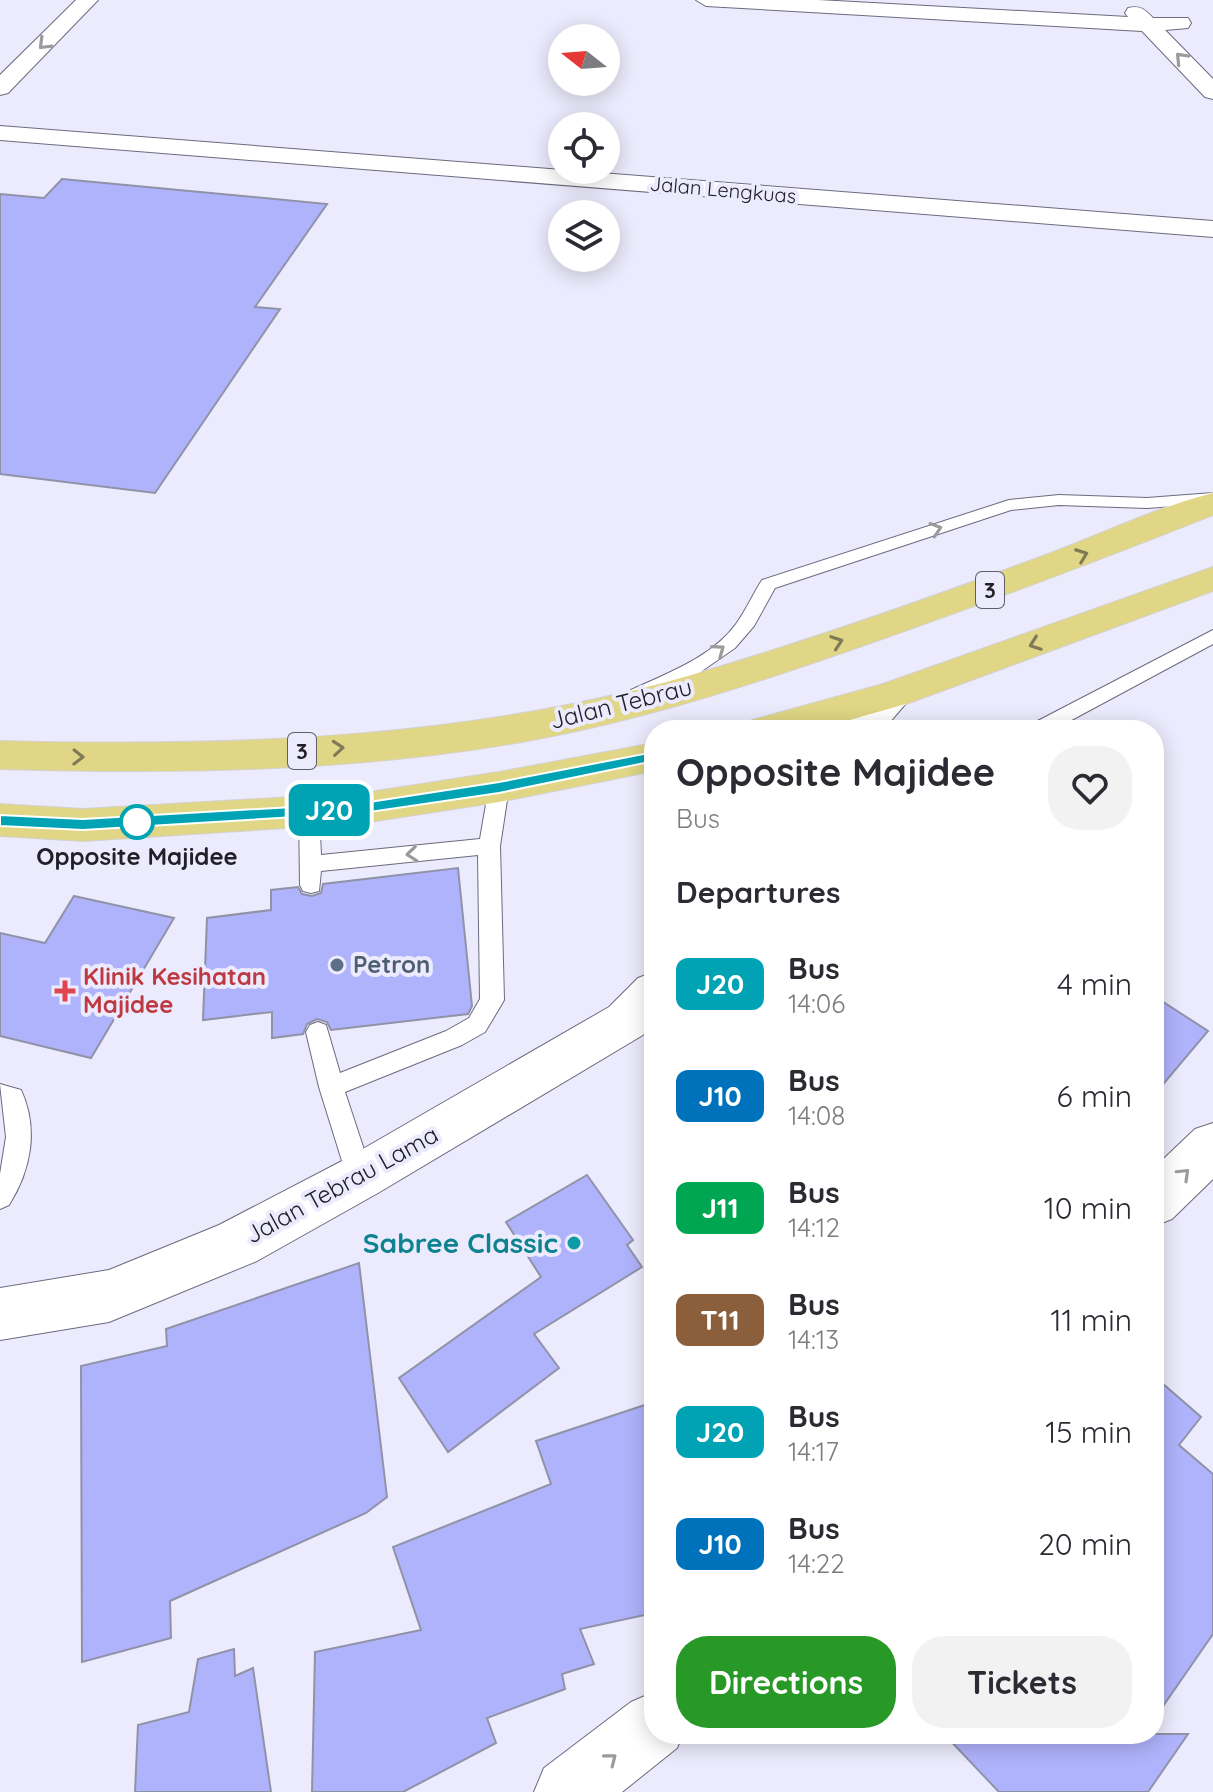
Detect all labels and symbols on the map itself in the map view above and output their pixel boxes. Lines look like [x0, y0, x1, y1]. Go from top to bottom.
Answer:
north arrow [548, 24, 620, 96]
one-way arrow [39, 35, 53, 49]
one-way arrow [1175, 53, 1190, 67]
street label: Jalan Lengkuas [649, 171, 797, 208]
one-way arrow [929, 522, 943, 538]
one-way arrow [1074, 548, 1088, 565]
road number: 3 [976, 572, 1004, 608]
one-way arrow [1028, 634, 1042, 650]
one-way arrow [829, 635, 843, 651]
one-way arrow [711, 645, 725, 660]
street label: Jalan Tebrau [547, 671, 695, 735]
road number: 3 [288, 733, 316, 769]
one-way arrow [332, 740, 345, 757]
one-way arrow [72, 749, 85, 766]
line badge: J20 [283, 784, 375, 836]
marker: Opposite Majidee [120, 805, 154, 839]
place label: Opposite Majidee [36, 841, 238, 871]
one-way arrow [405, 845, 418, 862]
place label: Petron [353, 949, 430, 979]
marker: Petron [328, 956, 346, 974]
place label: Klinik Kesihatan Majidee [83, 961, 266, 1019]
marker: Klinik Kesihatan Majidee [54, 980, 76, 1002]
street label: Jalan Tebrau Lama [240, 1119, 443, 1250]
one-way arrow [1174, 1169, 1189, 1183]
place label: Sabree Classic [363, 1225, 558, 1260]
marker: Sabree Classic [565, 1234, 583, 1252]
one-way arrow [602, 1754, 617, 1768]

